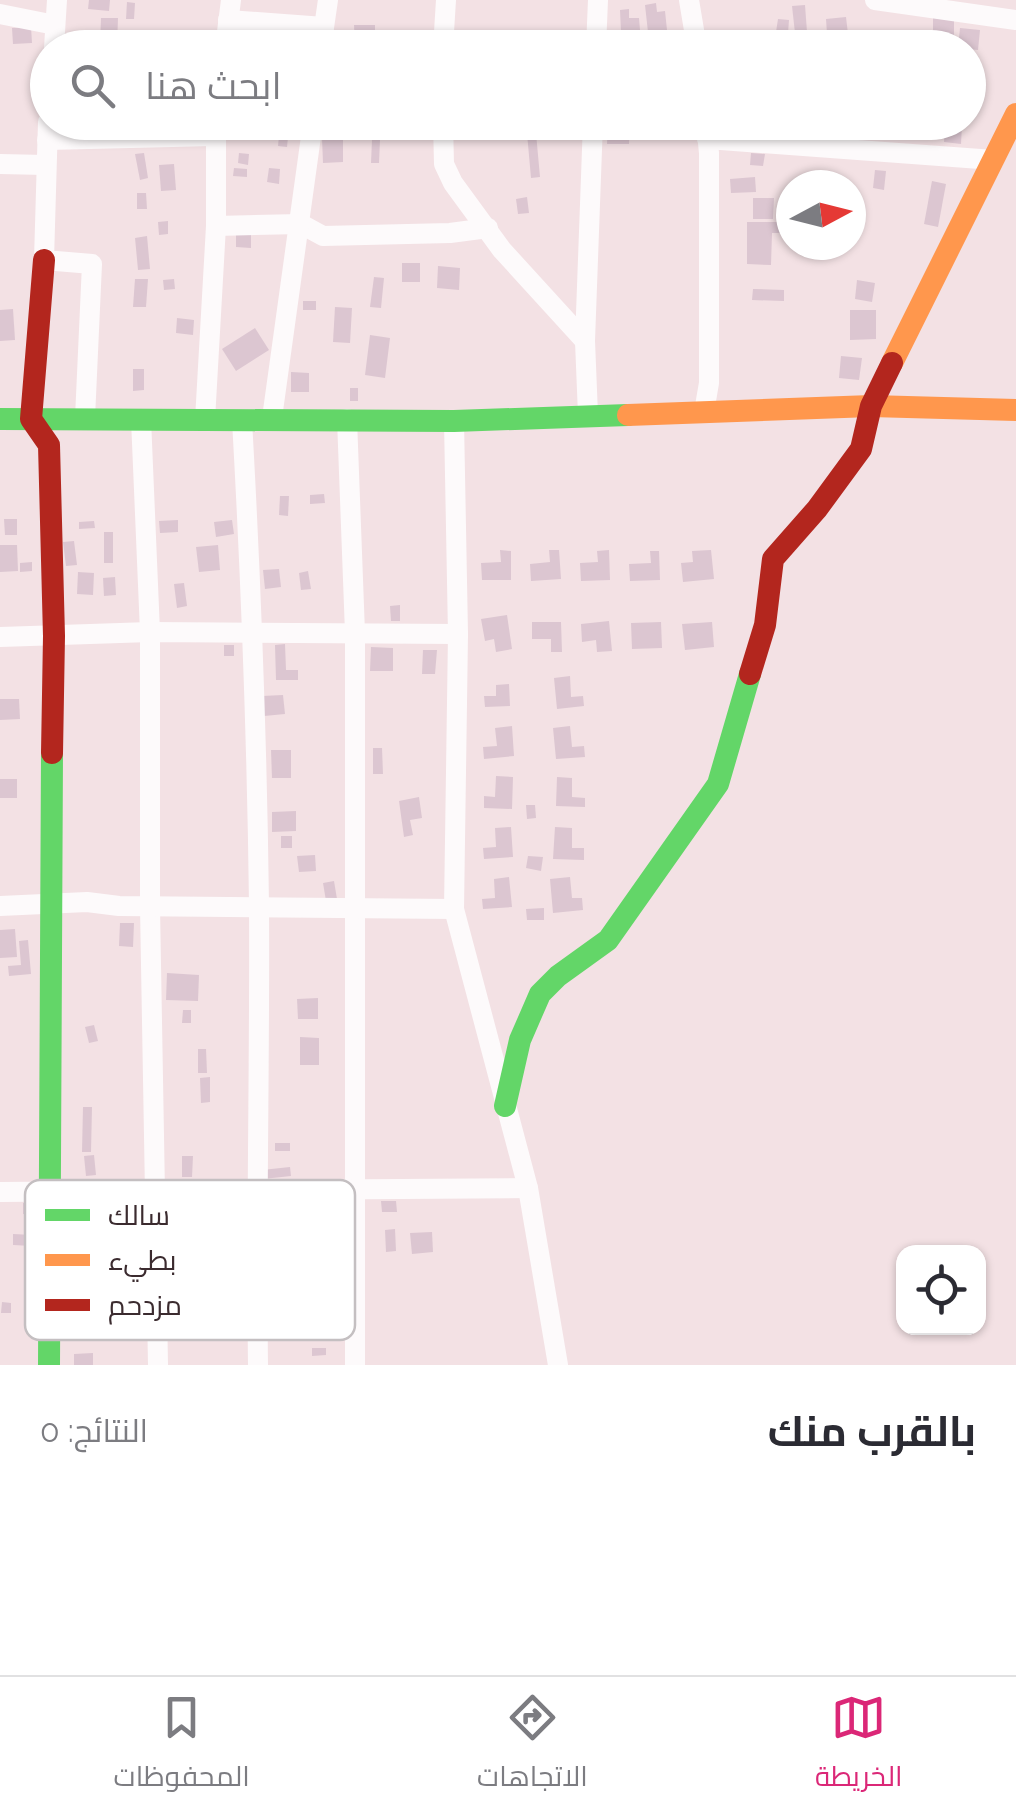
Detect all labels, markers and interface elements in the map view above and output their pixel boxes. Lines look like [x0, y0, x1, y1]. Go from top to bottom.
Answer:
search box [30, 30, 986, 140]
icon: search [65, 58, 120, 113]
text: ابحث هنا [145, 63, 282, 108]
north arrow [776, 170, 866, 260]
legend [25, 1180, 355, 1340]
text: سالك [108, 1199, 170, 1232]
text: بطيء [108, 1244, 176, 1282]
map controls [896, 1245, 986, 1335]
button: locate [896, 1245, 986, 1335]
text: مزدحم [108, 1289, 182, 1325]
text: بالقرب منك [768, 1407, 976, 1456]
text: النتائج: 0 [40, 1412, 148, 1449]
tab: المحفوظات [114, 1690, 250, 1802]
tab: الاتجاهات [477, 1690, 588, 1802]
tab: الخريطة [815, 1690, 902, 1802]

